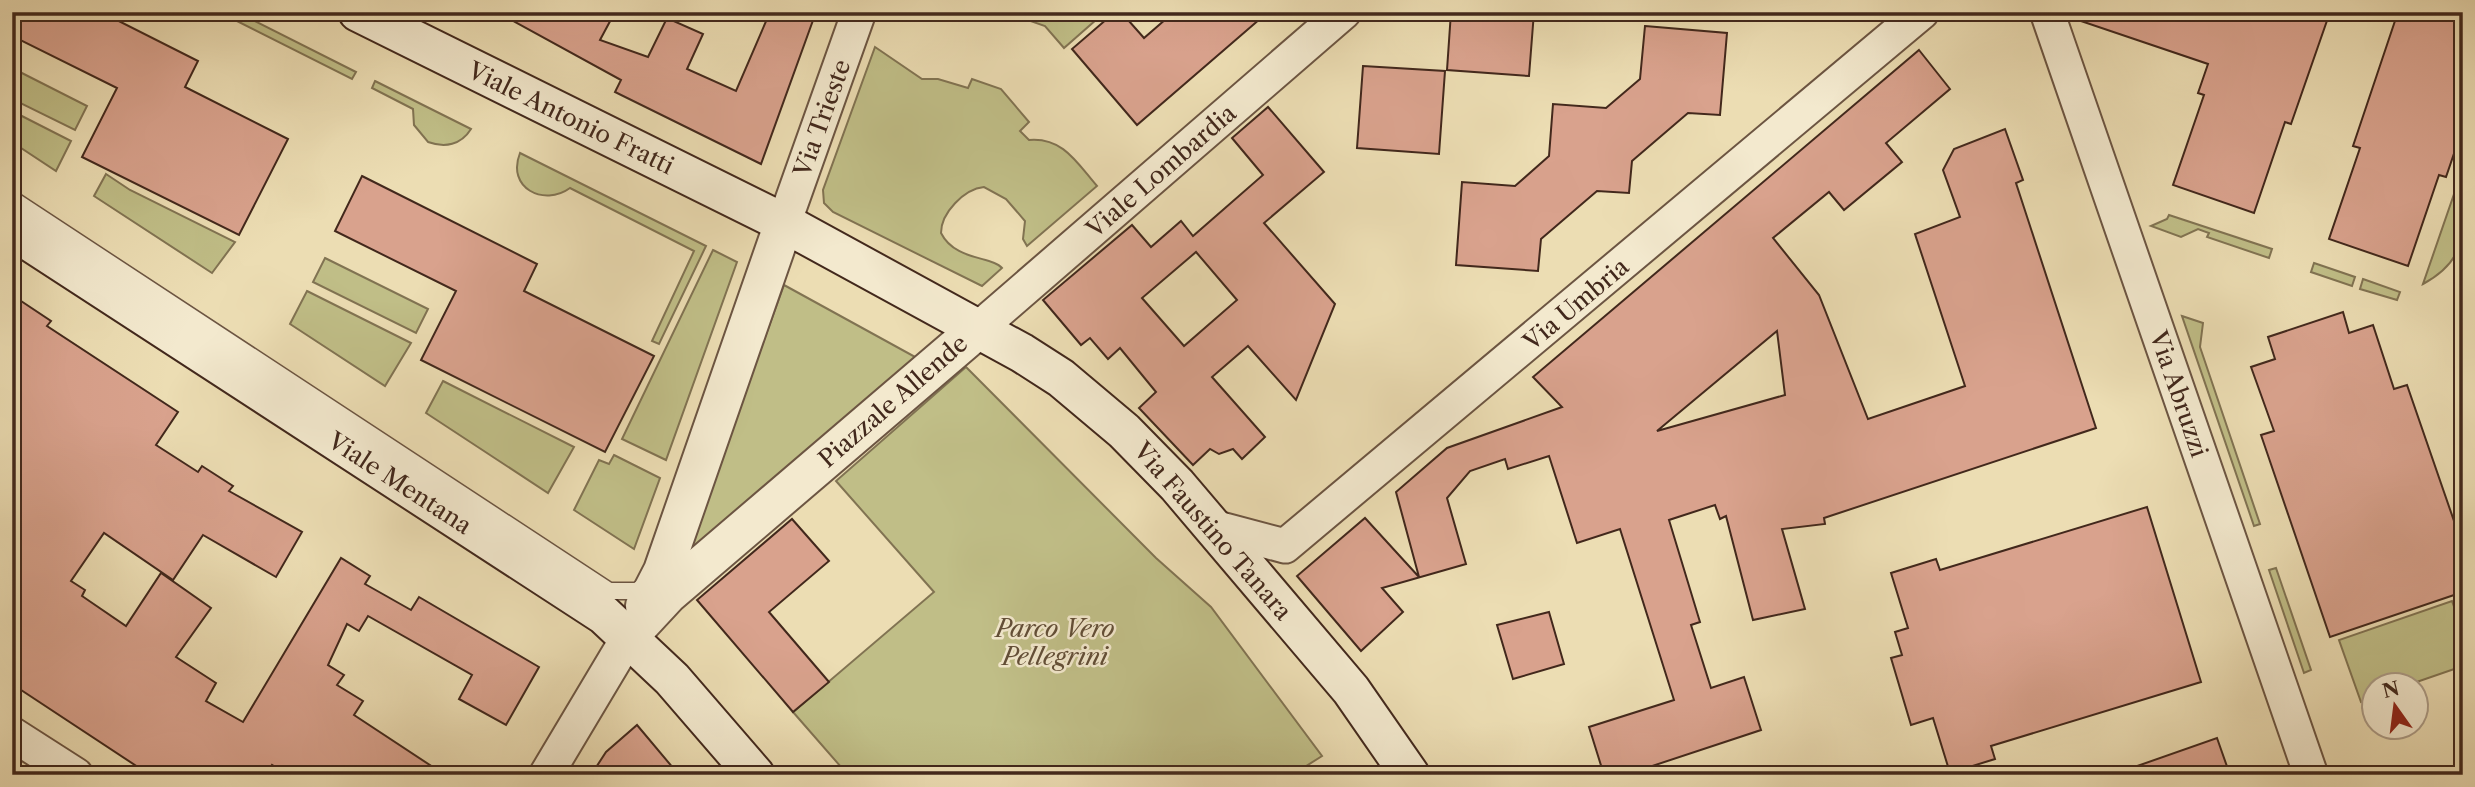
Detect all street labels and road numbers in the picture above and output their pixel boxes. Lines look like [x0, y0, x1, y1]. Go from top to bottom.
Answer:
street label: Viale Antonio Fratti [463, 55, 679, 180]
street label: Via Trieste [787, 56, 857, 181]
street label: Viale Lombardia [1080, 98, 1242, 244]
street label: Via Umbria [1517, 251, 1635, 357]
street label: Via Abruzzi [2144, 326, 2214, 461]
street label: Piazzale Allende [813, 328, 973, 474]
street label: Viale Mentana [322, 425, 477, 540]
street label: Via Faustino Tanara [1127, 436, 1298, 626]

